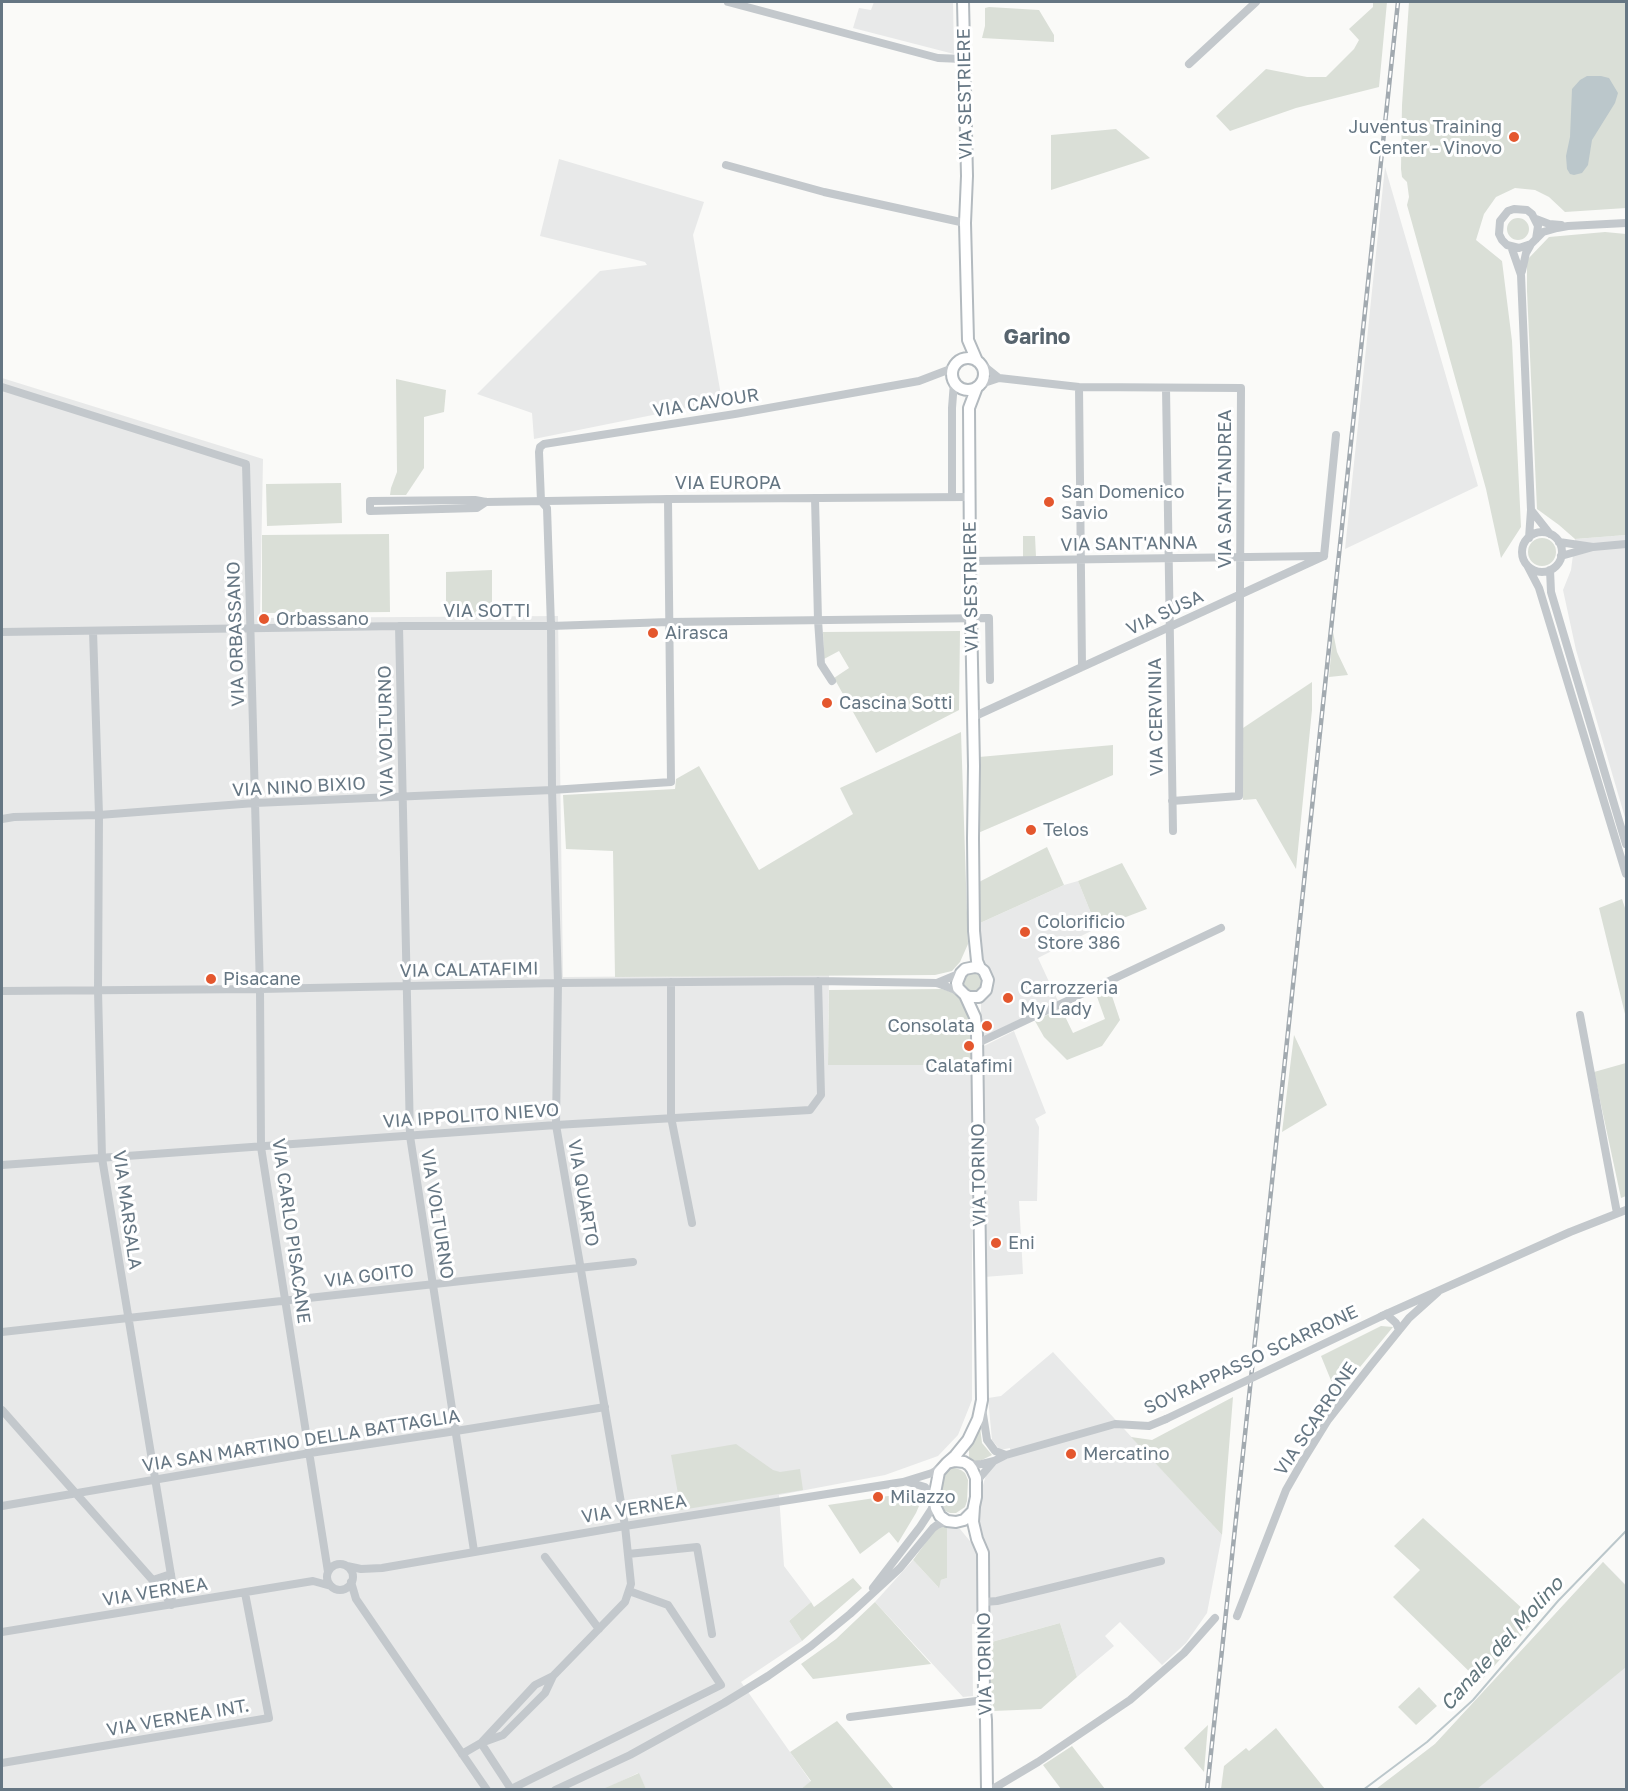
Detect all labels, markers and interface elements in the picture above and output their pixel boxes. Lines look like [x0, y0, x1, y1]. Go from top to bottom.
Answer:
street label: VIA SESTRIERE [953, 28, 977, 160]
place label: Juventus Training Center - Vinovo [1349, 116, 1502, 158]
marker: Juventus Training Center - Vinovo [1507, 130, 1521, 144]
district label: Garino [1004, 324, 1070, 350]
street label: VIA CAVOUR [651, 384, 761, 422]
street label: VIA SANT'ANDREA [1214, 409, 1236, 569]
street label: VIA EUROPA [675, 472, 781, 494]
place label: San Domenico Savio [1061, 481, 1185, 524]
marker: San Domenico Savio [1042, 495, 1056, 509]
street label: VIA SESTRIERE [959, 521, 983, 653]
street label: VIA SANT'ANNA [1060, 532, 1198, 556]
street label: VIA ORBASSANO [223, 561, 249, 707]
street label: VIA SUSA [1123, 586, 1207, 640]
street label: VIA SOTTI [443, 600, 531, 622]
place label: Orbassano [276, 608, 369, 630]
marker: Orbassano [257, 612, 271, 626]
place label: Airasca [665, 622, 728, 644]
marker: Airasca [646, 626, 660, 640]
street label: VIA CERVINIA [1144, 658, 1168, 776]
street label: VIA VOLTURNO [374, 665, 398, 797]
place label: Cascina Sotti [839, 692, 953, 714]
marker: Cascina Sotti [820, 696, 834, 710]
street label: VIA NINO BIXIO [232, 773, 366, 801]
place label: Telos [1043, 819, 1089, 841]
marker: Telos [1024, 823, 1038, 837]
place label: Colorificio Store 386 [1037, 911, 1125, 954]
marker: Colorificio Store 386 [1018, 925, 1032, 939]
street label: VIA CALATAFIMI [399, 958, 539, 982]
place label: Pisacane [223, 968, 301, 990]
marker: Pisacane [204, 972, 218, 986]
place label: Carrozzeria My Lady [1020, 977, 1118, 1020]
marker: Carrozzeria My Lady [1001, 991, 1015, 1005]
place label: Consolata [887, 1015, 975, 1037]
marker: Consolata [980, 1019, 994, 1033]
marker: Calatafimi [962, 1039, 976, 1053]
place label: Calatafimi [925, 1055, 1013, 1077]
street label: VIA IPPOLITO NIEVO [382, 1099, 560, 1133]
street label: VIA TORINO [967, 1123, 991, 1227]
street label: VIA CARLO PISACANE [267, 1137, 315, 1325]
street label: VIA QUARTO [563, 1138, 603, 1248]
street label: VIA VOLTURNO [416, 1147, 458, 1281]
street label: VIA MARSALA [108, 1149, 146, 1271]
place label: Eni [1008, 1232, 1035, 1254]
marker: Eni [989, 1236, 1003, 1250]
street label: VIA GOITO [323, 1260, 415, 1292]
street label: SOVRAPPASSO SCARRONE [1141, 1301, 1361, 1419]
street label: VIA SCARRONE [1270, 1358, 1362, 1480]
street label: VIA SAN MARTINO DELLA BATTAGLIA [141, 1405, 461, 1477]
place label: Mercatino [1083, 1443, 1169, 1465]
marker: Mercatino [1064, 1447, 1078, 1461]
place label: Milazzo [890, 1486, 956, 1508]
street label: VIA VERNEA [580, 1490, 688, 1528]
marker: Milazzo [871, 1490, 885, 1504]
water label: Canale del Molino [1436, 1572, 1568, 1716]
street label: VIA VERNEA [101, 1573, 209, 1611]
street label: VIA TORINO [973, 1612, 997, 1716]
street label: VIA VERNEA INT. [105, 1695, 251, 1741]

